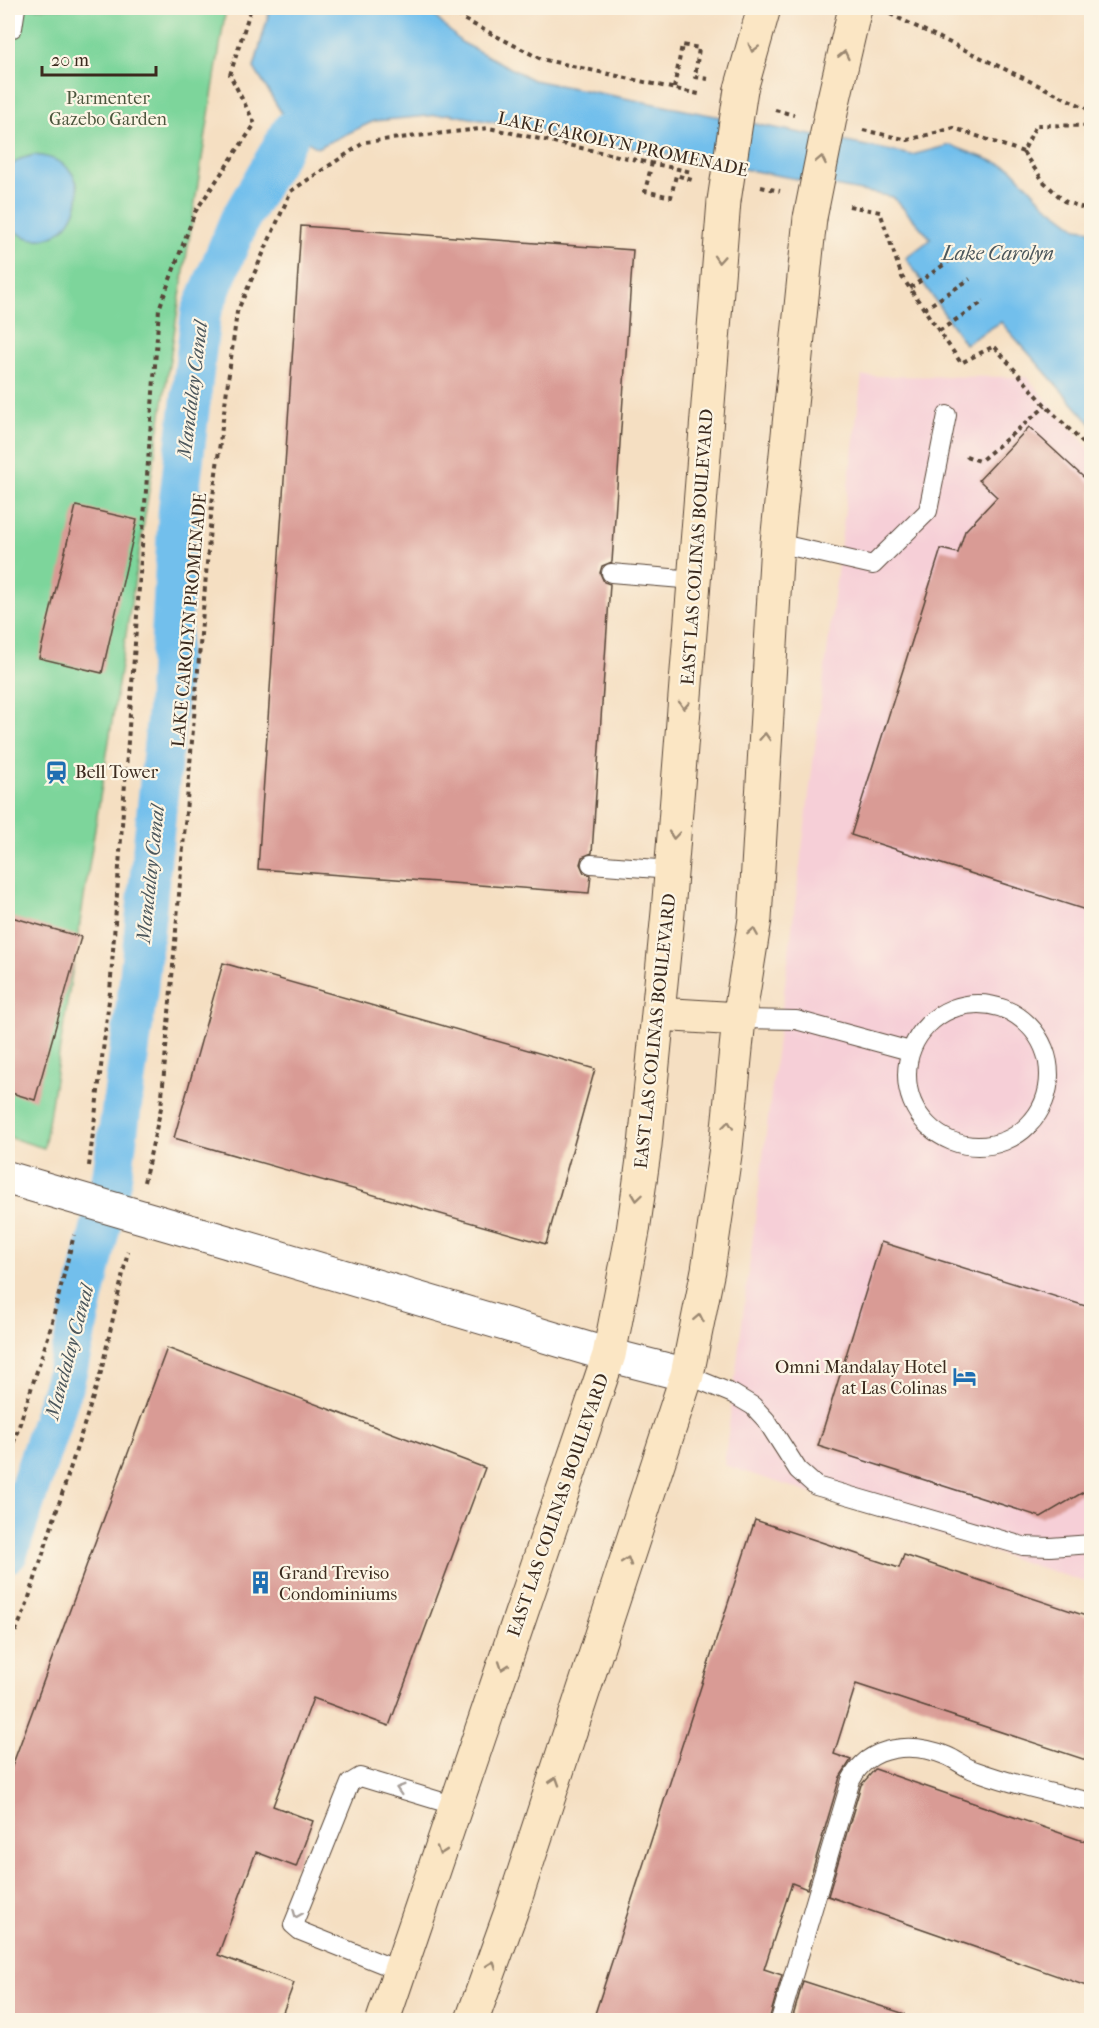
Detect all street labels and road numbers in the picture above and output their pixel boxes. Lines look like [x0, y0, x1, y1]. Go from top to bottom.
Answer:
street label: LAKE CAROLYN PROMENADE [496, 108, 750, 181]
street label: EAST LAS COLINAS BOULEVARD [677, 408, 718, 686]
street label: LAKE CAROLYN PROMENADE [168, 492, 211, 748]
street label: EAST LAS COLINAS BOULEVARD [631, 892, 680, 1170]
street label: EAST LAS COLINAS BOULEVARD [503, 1371, 613, 1639]

